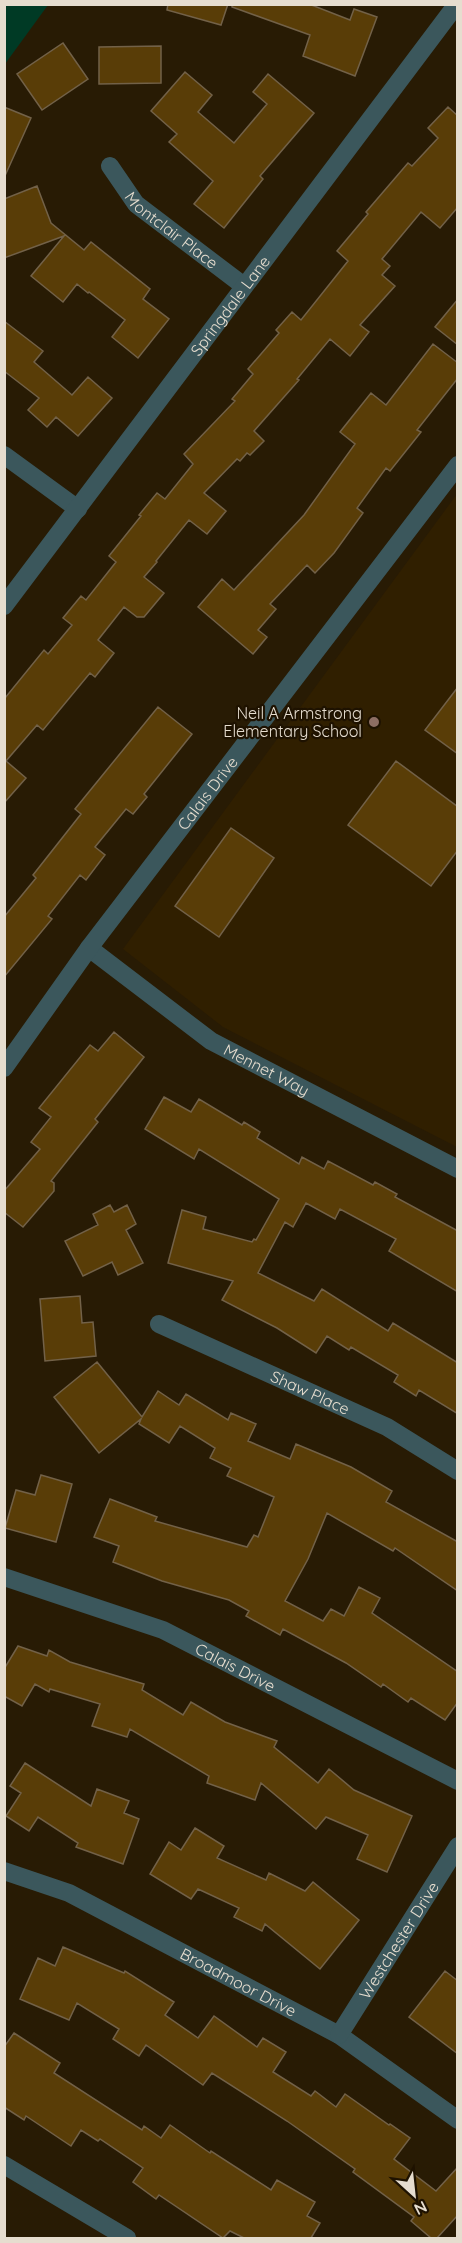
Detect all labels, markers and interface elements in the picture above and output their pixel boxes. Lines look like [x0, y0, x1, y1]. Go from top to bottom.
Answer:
street label: Montclair Place [121, 188, 222, 273]
street label: Springdale Lane [186, 252, 274, 360]
place label: Neil A Armstrong Elementary School [223, 703, 362, 741]
marker: Neil A Armstrong Elementary School [367, 715, 381, 729]
street label: Calais Drive [173, 752, 242, 834]
street label: Mennet Way [220, 1039, 313, 1100]
street label: Shaw Place [268, 1366, 353, 1419]
street label: Calais Drive [192, 1638, 279, 1696]
street label: Westchester Drive [354, 1878, 443, 2003]
street label: Broadmoor Drive [177, 1943, 300, 2021]
north arrow [384, 2165, 444, 2225]
text: N [411, 2197, 431, 2220]

